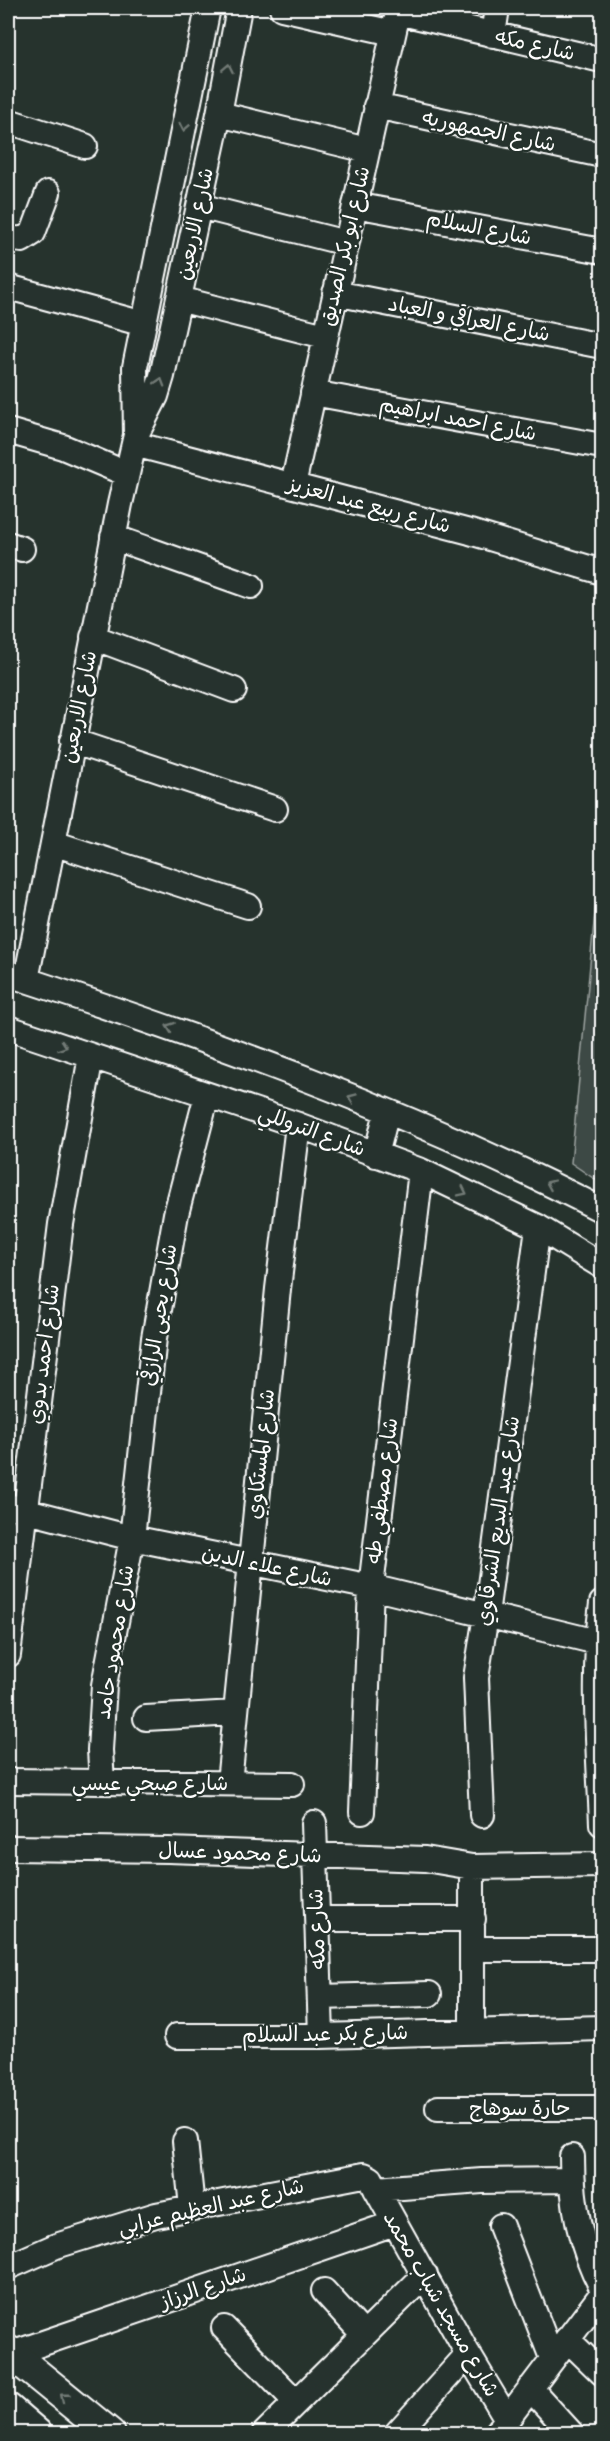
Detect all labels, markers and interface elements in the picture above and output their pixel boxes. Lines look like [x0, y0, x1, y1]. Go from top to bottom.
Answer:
street label: شارع مكه [492, 23, 577, 68]
one-way arrow [221, 63, 234, 73]
street label: شارع الجمهوريه [419, 104, 558, 159]
one-way arrow [178, 121, 191, 131]
street label: شارع ابو بكر الصديق [313, 163, 377, 329]
street label: شارع الاربعين [170, 165, 221, 283]
street label: شارع السلام [424, 205, 534, 253]
street label: شارع العراقي و العباد [386, 290, 552, 349]
one-way arrow [153, 377, 165, 388]
street label: شارع احمد ابراهيم [377, 391, 539, 449]
street label: شارع ربيع عبد العزيز [282, 470, 454, 541]
street label: شارع الاربعين [55, 648, 104, 766]
one-way arrow [165, 1022, 176, 1035]
one-way arrow [57, 1039, 68, 1052]
one-way arrow [347, 1093, 358, 1105]
street label: شارع التروللي [253, 1099, 369, 1167]
one-way arrow [546, 1179, 557, 1191]
one-way arrow [457, 1184, 468, 1196]
street label: شارع يحيى الرازقي [134, 1242, 185, 1388]
street label: شارع احمد بدوي [22, 1282, 67, 1426]
street label: شارع المستكاوي [241, 1387, 282, 1521]
street label: شارع عبد البديع الشرقاوي [470, 1414, 527, 1628]
street label: شارع مصطفي طه [360, 1416, 409, 1567]
street label: شارع علاء الدين [199, 1539, 335, 1594]
street label: شارع محمود حامد [89, 1563, 141, 1721]
street label: شارع صبحي عيسي [72, 1770, 228, 1802]
street label: شارع محمود عسال [158, 1837, 322, 1870]
street label: شارع مكه [302, 1888, 333, 1970]
street label: شارع بكر عبد السلام [242, 2019, 408, 2051]
street label: حارة سوهاج [469, 2095, 571, 2122]
street label: شارع عبد العظيم عرابي [115, 2172, 308, 2246]
street label: شارع مسجد شباب محمد [376, 2206, 505, 2402]
street label: شارع الرزاز [154, 2261, 250, 2317]
one-way arrow [60, 2393, 71, 2404]

